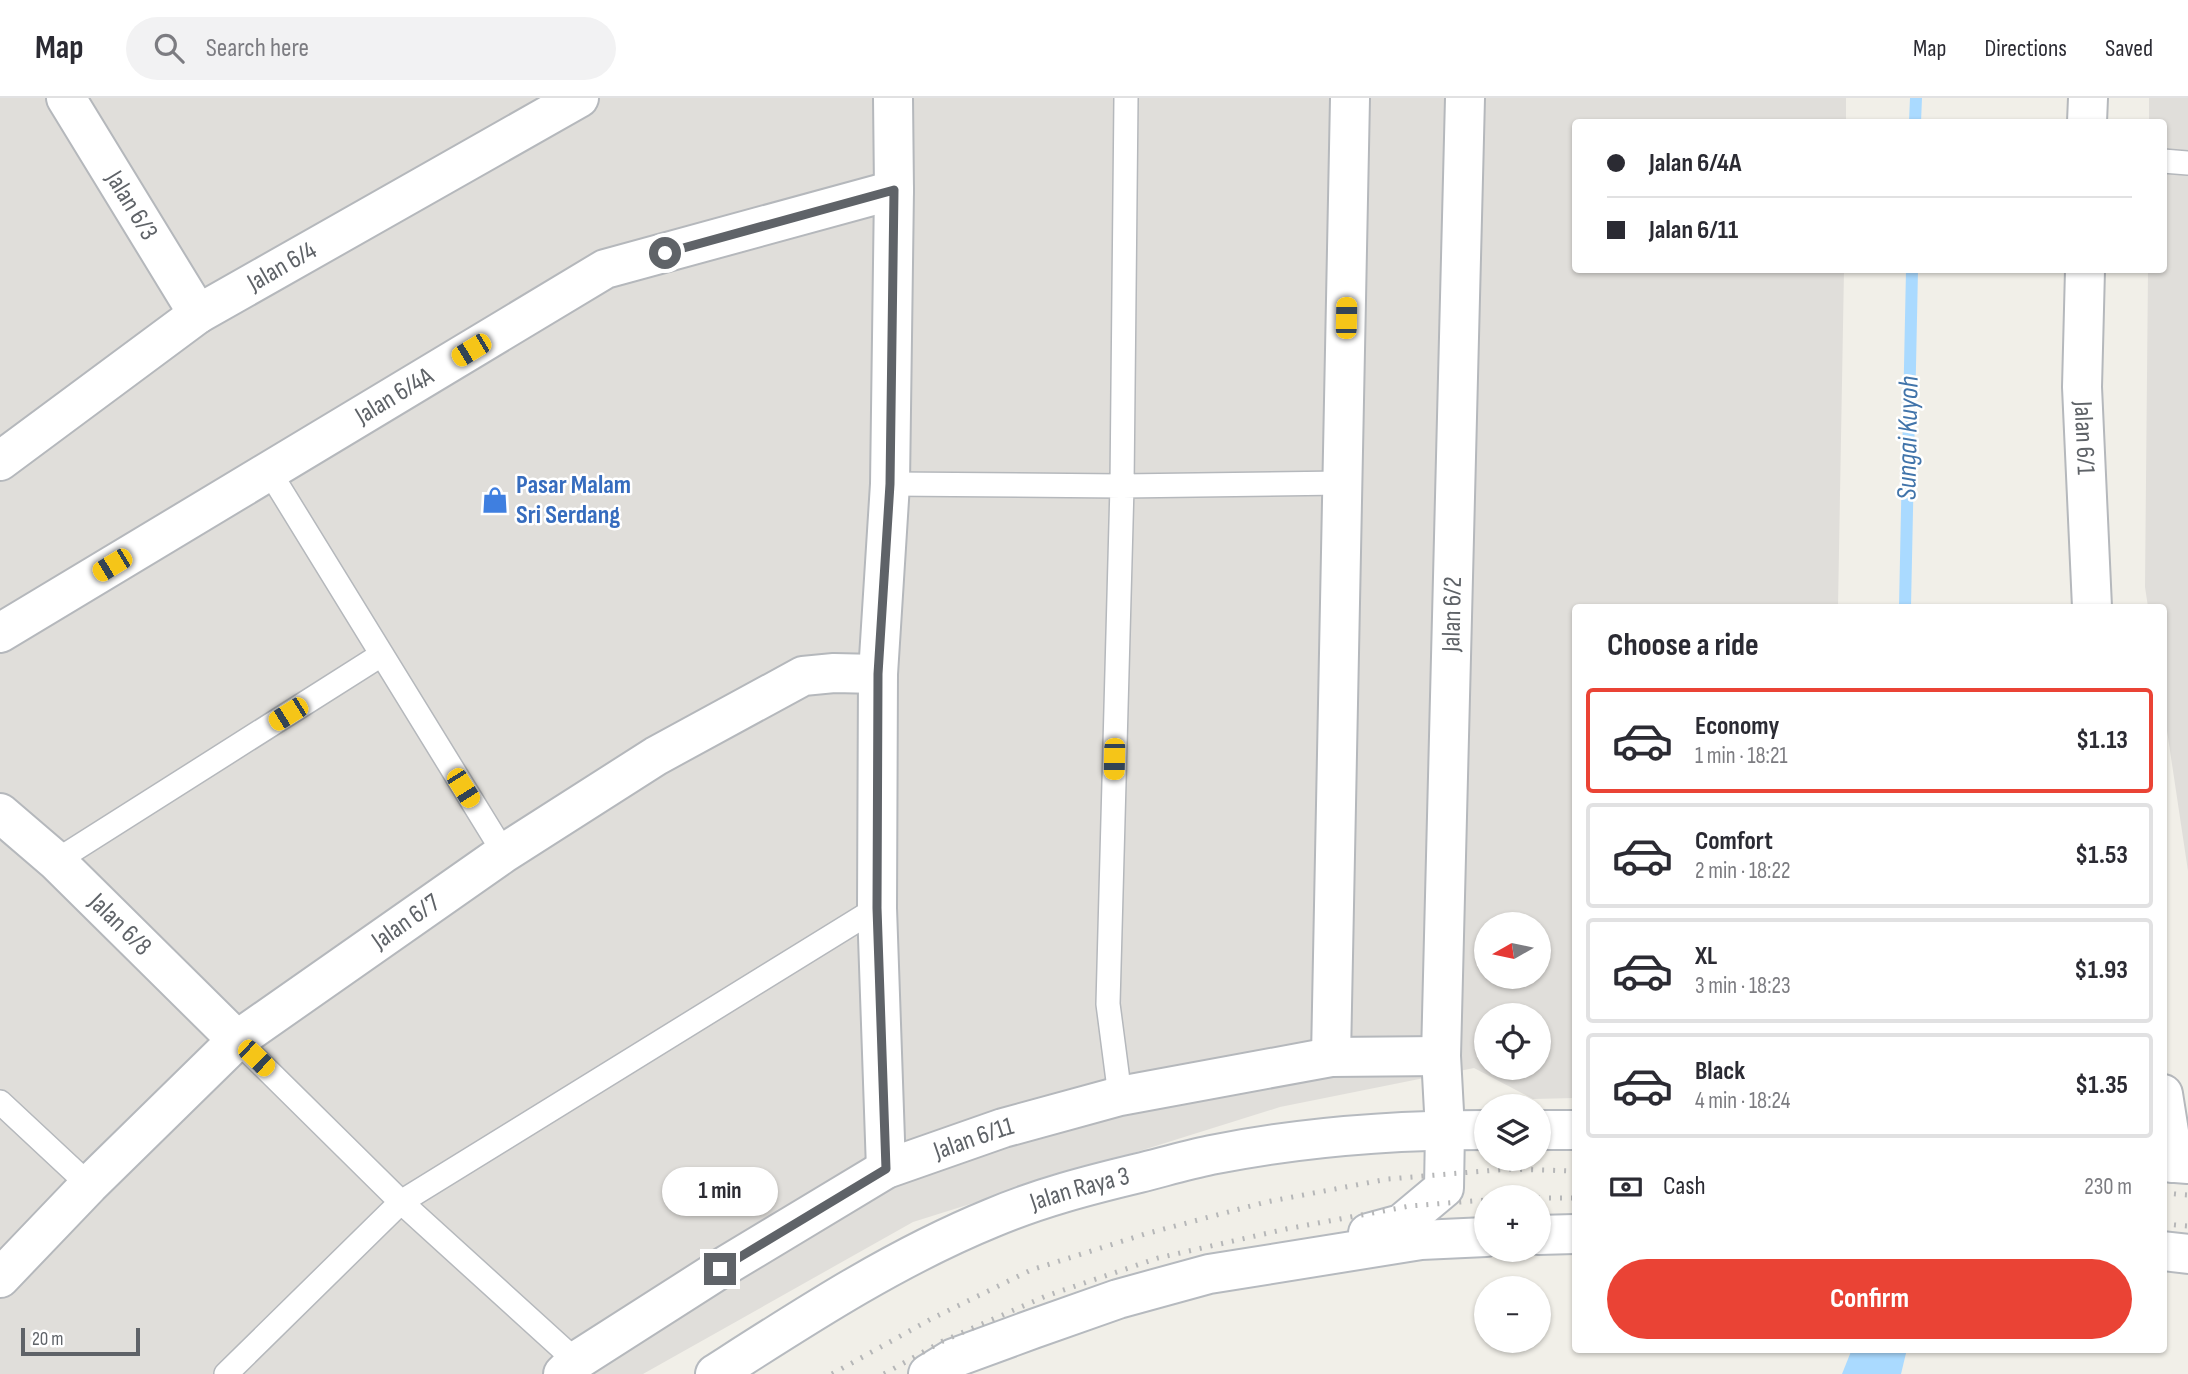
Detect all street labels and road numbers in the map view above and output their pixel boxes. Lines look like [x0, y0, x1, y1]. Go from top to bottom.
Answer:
street label: Jalan 6/3 [98, 164, 165, 246]
street label: Jalan 6/4 [241, 235, 322, 299]
street label: Jalan 6/4A [349, 360, 440, 432]
street label: Jalan 6/1 [2067, 399, 2101, 475]
street label: Jalan 6/2 [1436, 576, 1469, 653]
street label: Jalan 6/8 [82, 886, 158, 962]
street label: Jalan 6/7 [365, 887, 446, 957]
street label: Jalan 6/11 [929, 1110, 1017, 1167]
street label: Jalan Raya 3 [1025, 1160, 1133, 1218]

